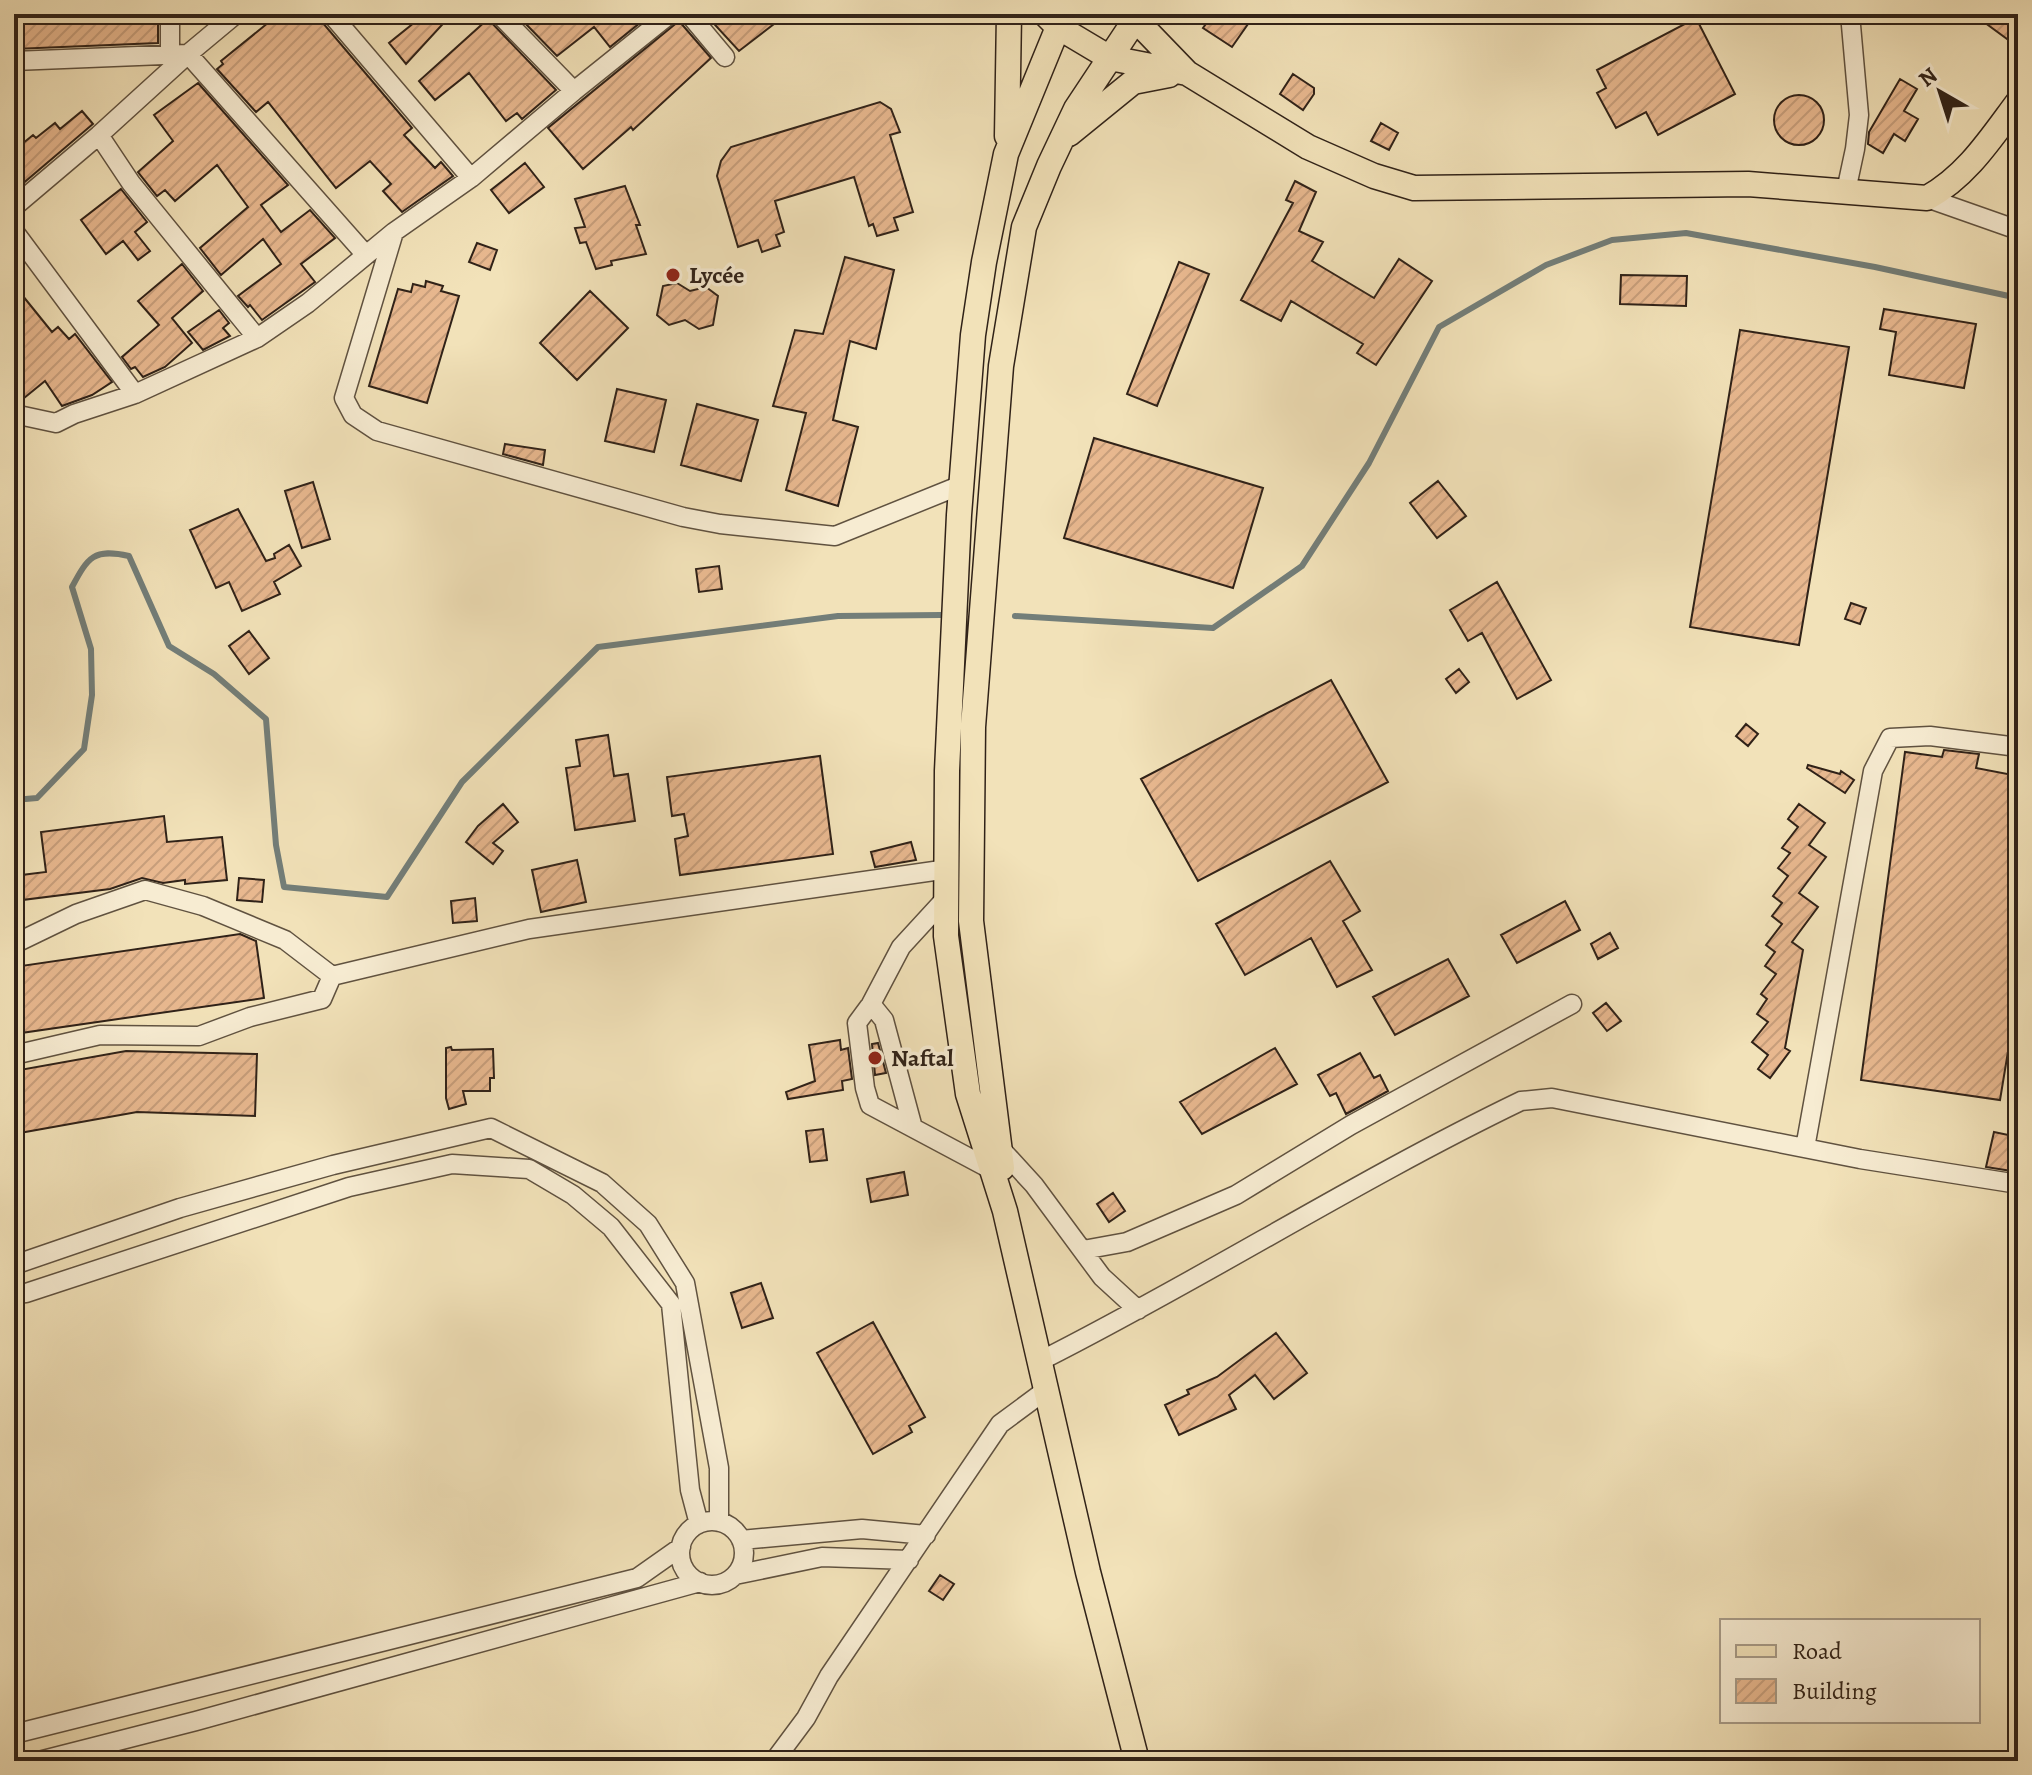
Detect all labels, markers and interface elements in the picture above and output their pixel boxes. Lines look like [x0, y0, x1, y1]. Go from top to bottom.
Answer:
north arrow [1900, 52, 1980, 132]
text: N [1912, 61, 1944, 94]
place label: Lycée [689, 259, 744, 291]
marker: Lycée [664, 266, 682, 284]
place label: Naftal [891, 1042, 954, 1074]
marker: Naftal [866, 1049, 884, 1067]
legend [1720, 1619, 1980, 1723]
text: Road [1792, 1635, 1842, 1667]
text: Building [1792, 1675, 1877, 1707]

